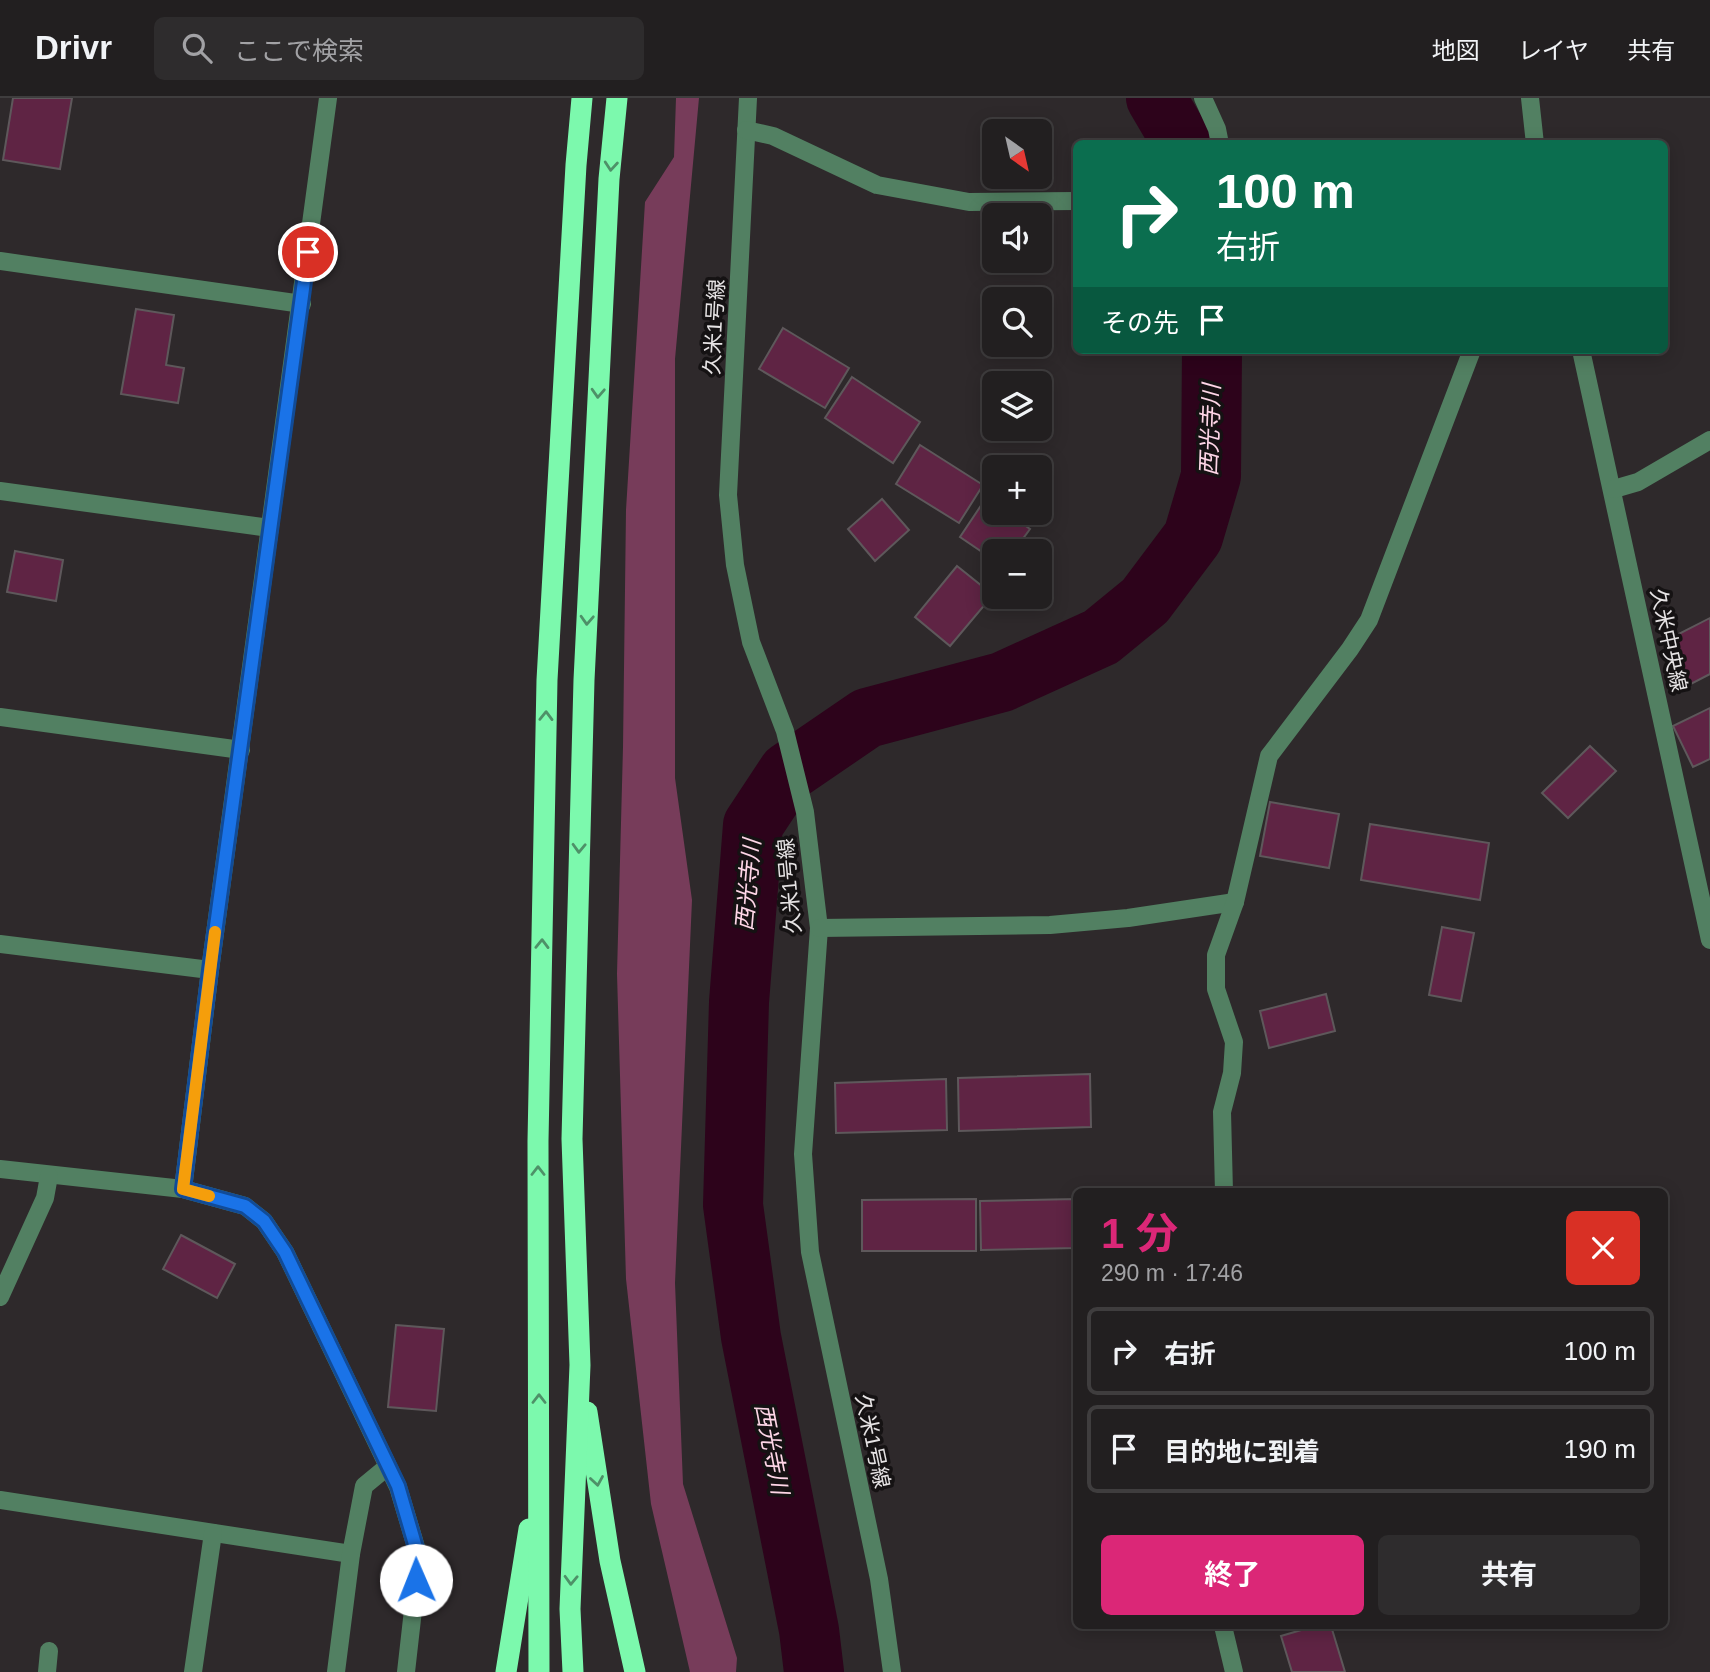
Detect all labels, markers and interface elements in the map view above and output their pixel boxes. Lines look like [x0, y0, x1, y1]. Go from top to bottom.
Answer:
search box [154, 17, 644, 80]
text: Drivr [35, 29, 112, 66]
icon: search [178, 29, 216, 67]
text: ここで検索 [234, 36, 364, 66]
text: 地図 [1432, 37, 1480, 64]
text: レイヤ [1518, 37, 1589, 64]
text: 共有 [1627, 37, 1675, 64]
north arrow [982, 119, 1052, 189]
map controls [982, 119, 1052, 609]
one-way arrow [603, 160, 618, 172]
text: 100 m [1216, 164, 1355, 218]
icon: right [1101, 168, 1192, 259]
button: sound [982, 203, 1052, 273]
pin [278, 222, 338, 282]
text: 右折 [1216, 229, 1280, 265]
icon: arrive [289, 233, 327, 271]
street label: 久米1号線 [700, 279, 728, 375]
button: search [982, 287, 1052, 357]
icon: arrive [1193, 301, 1231, 339]
text: その先 [1101, 308, 1179, 338]
button: layers [982, 371, 1052, 441]
water label: 西光寺川 [1195, 381, 1225, 476]
one-way arrow [591, 388, 606, 399]
button: + [982, 455, 1052, 525]
button: − [982, 539, 1052, 609]
street label: 久米中央線 [1647, 586, 1691, 694]
one-way arrow [579, 615, 594, 626]
one-way arrow [539, 711, 554, 722]
water label: 西光寺川 [731, 835, 765, 932]
street label: 久米1号線 [773, 837, 805, 935]
one-way arrow [572, 842, 587, 853]
one-way arrow [534, 938, 550, 949]
one-way arrow [530, 1166, 546, 1176]
text: 1 分 [1101, 1210, 1178, 1257]
button: close [1566, 1211, 1640, 1285]
text: 290 m · 17:46 [1101, 1260, 1243, 1286]
icon: right [1105, 1332, 1143, 1370]
text: 100 m [1564, 1336, 1636, 1366]
text: 右折 [1164, 1339, 1216, 1369]
street label: 久米1号線 [852, 1392, 894, 1490]
one-way arrow [531, 1393, 547, 1404]
water label: 西光寺川 [750, 1401, 794, 1500]
icon: arrive [1105, 1430, 1143, 1468]
text: 190 m [1564, 1434, 1636, 1464]
text: 目的地に到着 [1164, 1437, 1320, 1467]
one-way arrow [590, 1475, 605, 1487]
button: 終了 [1101, 1535, 1364, 1615]
button: 共有 [1378, 1535, 1640, 1615]
position arrow [379, 1543, 453, 1617]
one-way arrow [563, 1575, 578, 1586]

